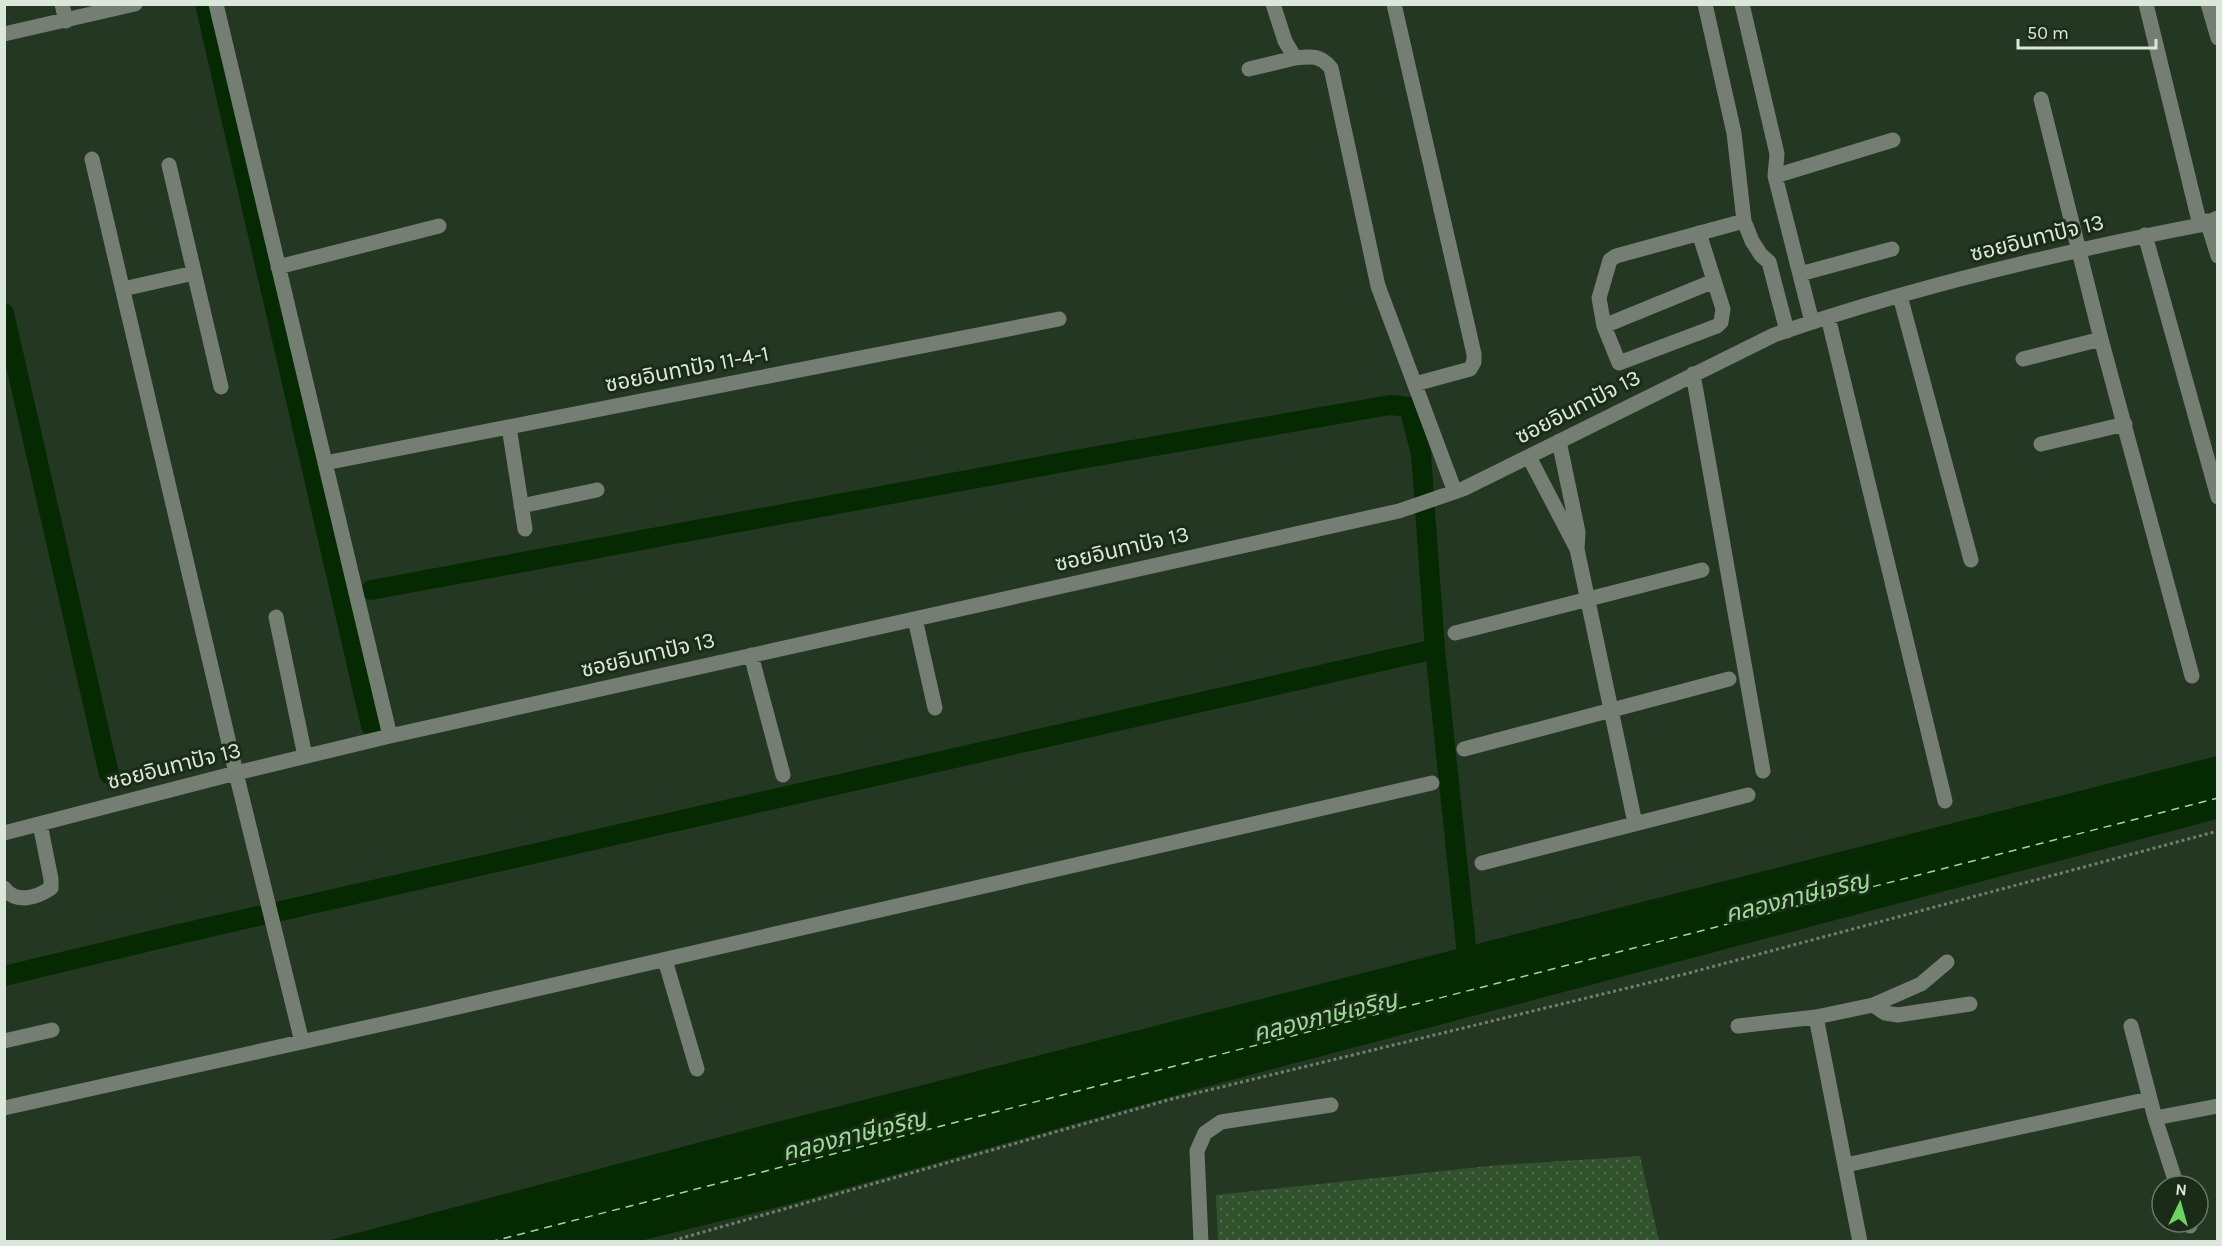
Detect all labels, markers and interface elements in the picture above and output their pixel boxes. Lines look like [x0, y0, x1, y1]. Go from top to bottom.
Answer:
scale bar [2018, 12, 2156, 50]
text: 50 m [2027, 22, 2069, 44]
street label: ซอยอินทาปัจ 13 [1967, 209, 2107, 267]
street label: ซอยอินทาปัจ 11-4-1 [603, 340, 771, 398]
street label: ซอยอินทาปัจ 13 [1511, 364, 1645, 450]
street label: ซอยอินทาปัจ 13 [1052, 521, 1192, 577]
street label: ซอยอินทาปัจ 13 [578, 627, 718, 683]
street label: ซอยอินทาปัจ 13 [104, 737, 244, 795]
water label: คลองภาษีเจริญ [1722, 865, 1873, 928]
water label: คลองภาษีเจริญ [1250, 984, 1401, 1047]
water label: คลองภาษีเจริญ [779, 1103, 930, 1166]
north arrow [2150, 1174, 2210, 1234]
text: N [2175, 1180, 2188, 1200]

